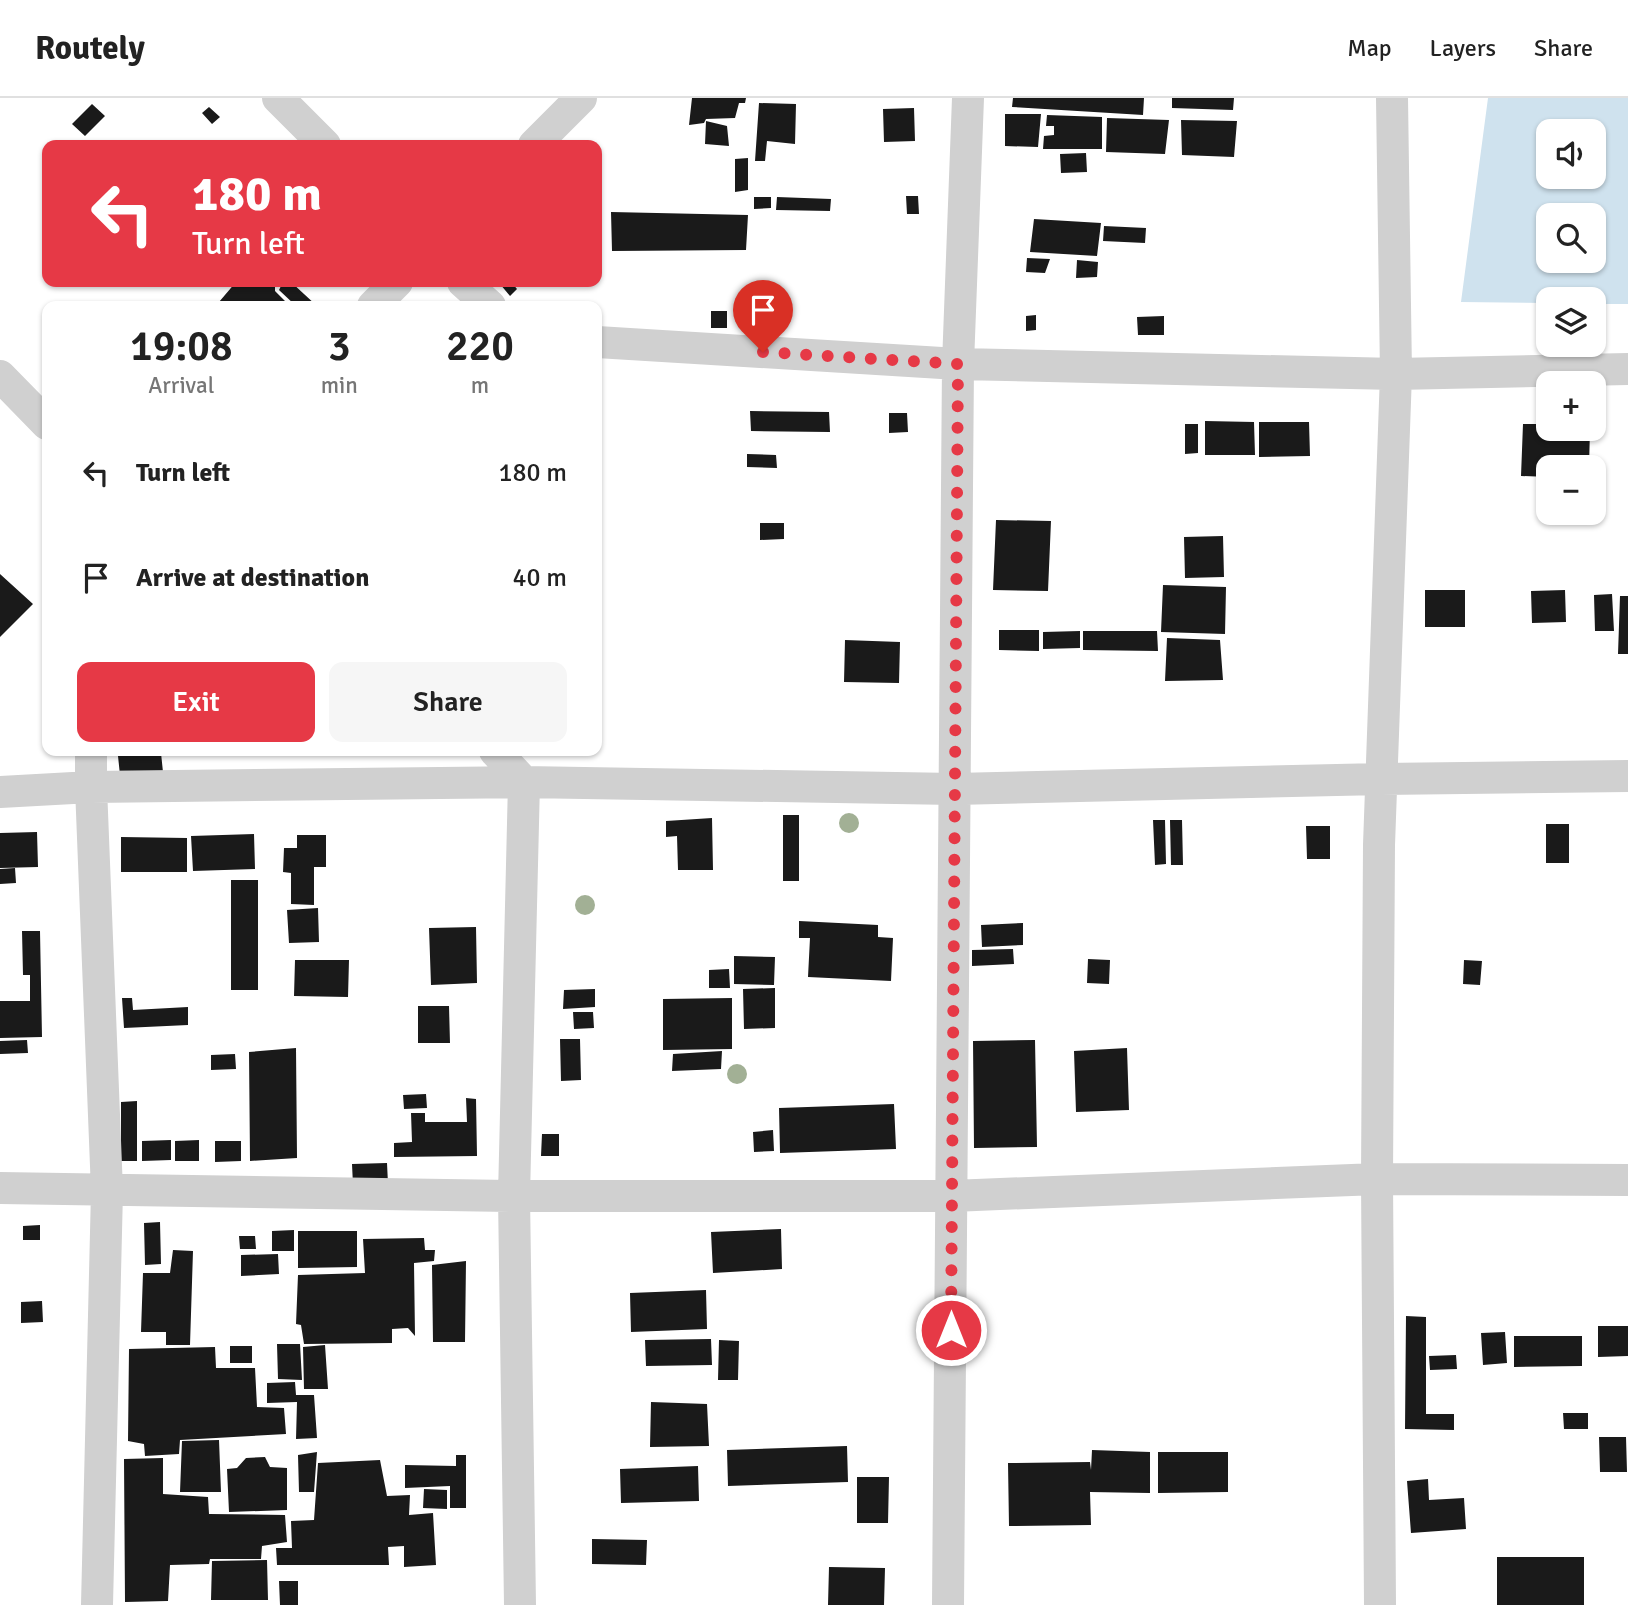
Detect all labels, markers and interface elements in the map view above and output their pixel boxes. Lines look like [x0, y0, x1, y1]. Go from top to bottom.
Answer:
text: Routely [35, 28, 145, 69]
text: Map [1347, 33, 1392, 63]
text: Layers [1430, 33, 1496, 63]
text: Share [1534, 33, 1593, 63]
map controls [1536, 119, 1606, 525]
button: sound [1536, 119, 1606, 189]
text: 180 m [192, 164, 322, 224]
icon: left [77, 168, 168, 259]
button: search [1536, 203, 1606, 273]
text: Turn left [192, 224, 305, 263]
pin [733, 280, 793, 352]
button: layers [1536, 287, 1606, 357]
icon: arrive [744, 291, 782, 329]
text: 19:08 [130, 321, 233, 372]
text: 3 [328, 321, 351, 372]
text: 220 [446, 321, 514, 372]
text: Arrival [148, 371, 214, 400]
text: min [321, 371, 358, 400]
text: m [471, 371, 489, 400]
button: + [1536, 371, 1606, 441]
icon: left [77, 454, 115, 492]
button: − [1536, 455, 1606, 525]
text: Turn left [136, 457, 230, 489]
text: 180 m [498, 457, 567, 489]
icon: arrive [77, 559, 115, 597]
text: Arrive at destination [136, 562, 369, 594]
text: 40 m [512, 562, 567, 594]
button: Exit [77, 662, 315, 742]
button: Share [329, 662, 567, 742]
position arrow [914, 1293, 988, 1367]

